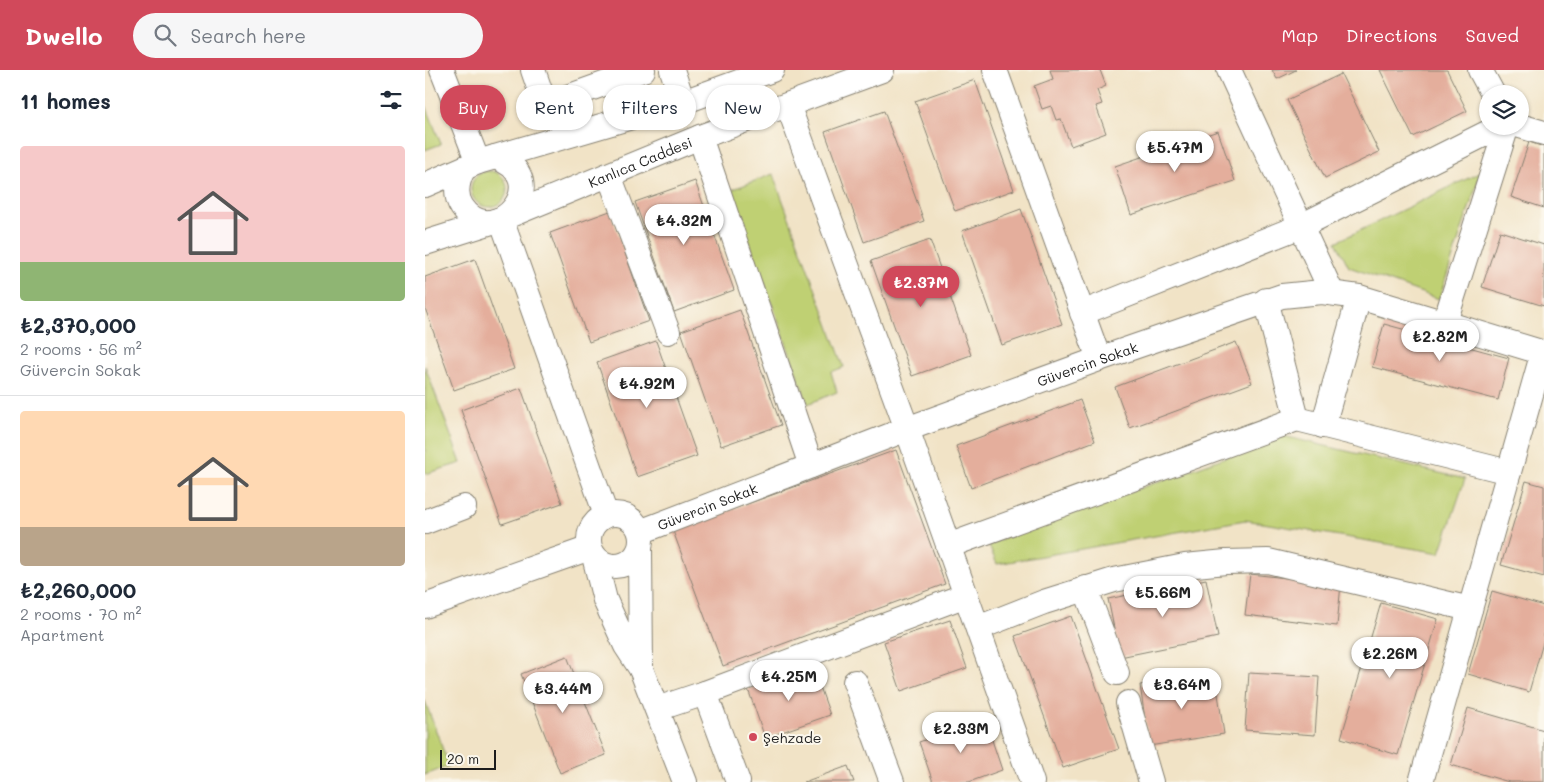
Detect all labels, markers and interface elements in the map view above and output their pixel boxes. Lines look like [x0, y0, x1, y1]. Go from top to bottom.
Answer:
search box [133, 13, 483, 58]
text: Dwello [25, 20, 103, 51]
icon: search [151, 21, 179, 49]
text: Search here [191, 23, 306, 48]
text: Map [1281, 23, 1318, 47]
text: Directions [1346, 23, 1438, 47]
text: Saved [1466, 23, 1519, 47]
chip: Buy [440, 85, 506, 130]
chip: Rent [516, 85, 593, 130]
chip: Filters [603, 85, 696, 130]
chip: New [706, 85, 780, 130]
map controls [1479, 85, 1529, 135]
button: layers [1479, 85, 1529, 135]
icon: filters [377, 86, 405, 114]
text: 11 homes [20, 87, 111, 114]
pin: ₺5.47M [1134, 131, 1216, 173]
street label: Kanlıca Caddesi [585, 132, 695, 192]
text: ₺5.47M [1147, 136, 1203, 157]
icon: home [168, 178, 258, 268]
pin: ₺4.32M [643, 204, 725, 246]
text: ₺4.32M [656, 209, 712, 230]
pin: ₺2.37M [880, 266, 962, 308]
text: ₺2.37M [893, 271, 949, 292]
text: ₺2,370,000 [20, 311, 136, 338]
pin: ₺2.82M [1399, 320, 1481, 362]
text: ₺2.82M [1412, 325, 1468, 346]
street label: Güvercin Sokak [1034, 337, 1140, 390]
text: 2 rooms · 56 m² [20, 338, 142, 359]
text: Güvercin Sokak [20, 359, 141, 380]
pin: ₺4.92M [606, 366, 688, 409]
text: ₺4.92M [619, 372, 675, 393]
icon: home [168, 444, 258, 534]
street label: Güvercin Sokak [654, 478, 760, 534]
text: ₺2,260,000 [20, 576, 136, 603]
pin: ₺5.66M [1122, 576, 1204, 618]
text: ₺5.66M [1135, 581, 1191, 602]
text: 2 rooms · 70 m² [20, 603, 141, 624]
text: Apartment [20, 624, 105, 645]
pin: ₺2.26M [1349, 636, 1431, 679]
text: ₺2.26M [1362, 642, 1418, 663]
pin: ₺4.25M [748, 660, 830, 702]
text: ₺4.25M [761, 665, 817, 686]
pin: ₺3.64M [1141, 668, 1223, 710]
pin: ₺3.44M [522, 672, 604, 714]
text: ₺3.64M [1153, 673, 1211, 694]
text: ₺3.44M [534, 677, 592, 698]
pin: ₺2.33M [920, 712, 1002, 754]
text: ₺2.33M [933, 717, 989, 738]
place label: Şehzade [763, 728, 822, 747]
marker: Şehzade [747, 731, 759, 743]
scale bar [440, 747, 496, 770]
text: 20 m [447, 749, 479, 768]

